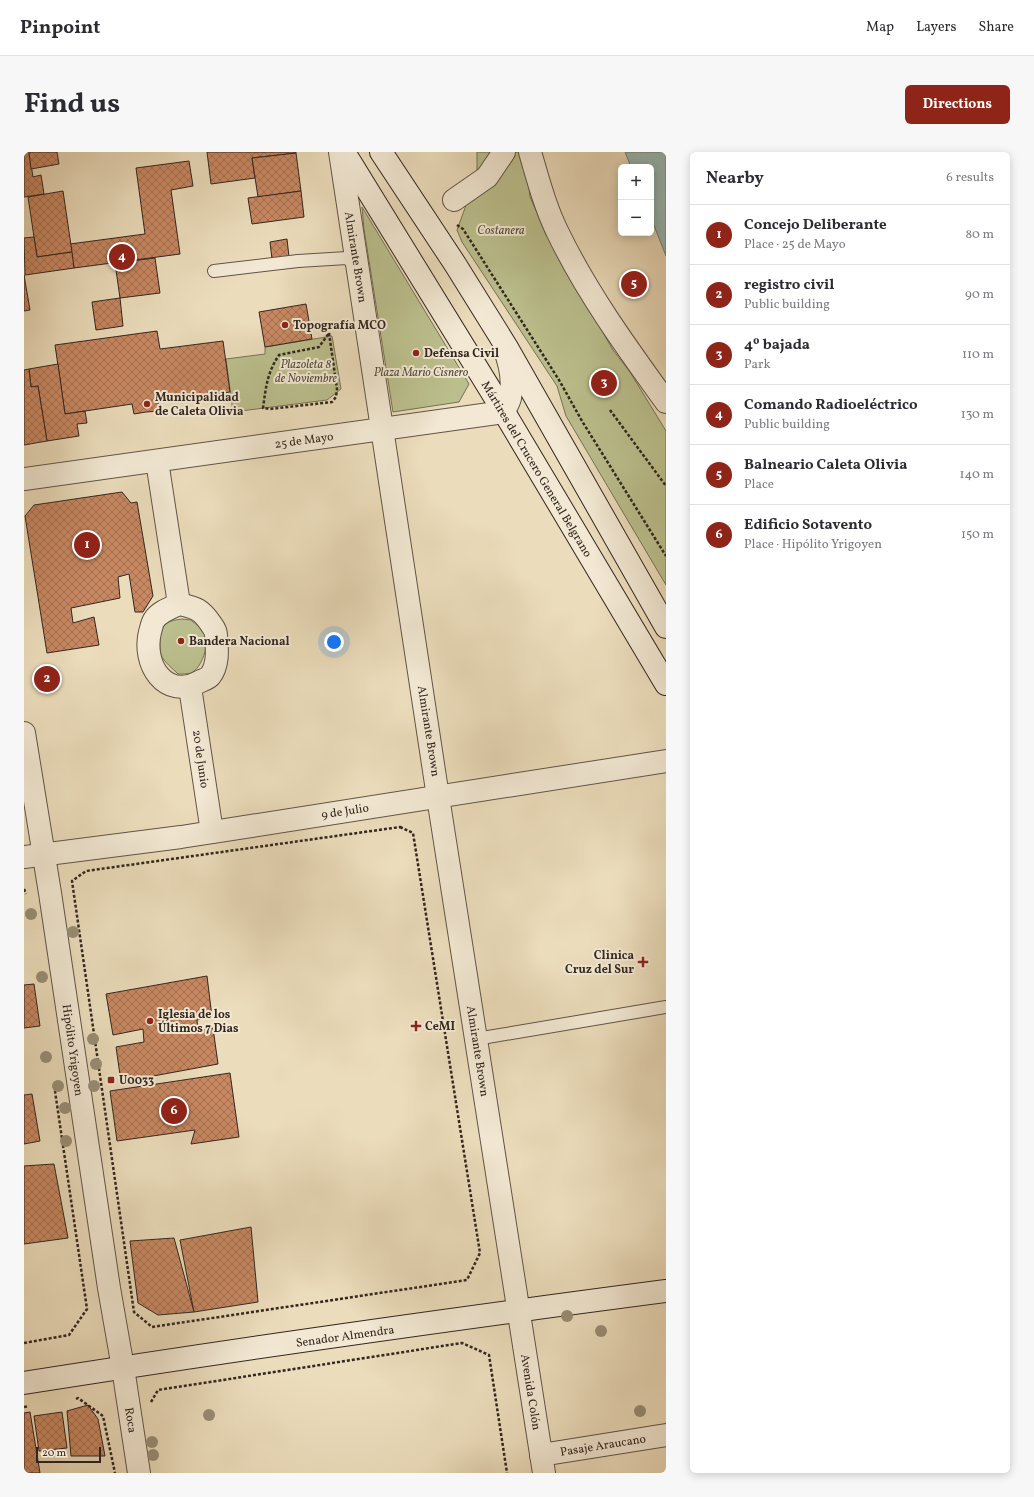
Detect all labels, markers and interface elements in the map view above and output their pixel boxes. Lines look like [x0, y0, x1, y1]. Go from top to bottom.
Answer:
text: Pinpoint [20, 15, 100, 41]
text: Map [866, 18, 894, 37]
text: Layers [916, 18, 956, 37]
text: Share [978, 18, 1014, 37]
text: Find us [24, 85, 120, 124]
button: Directions [905, 85, 1010, 124]
map controls [618, 164, 654, 236]
button: + [618, 164, 654, 200]
text: Nearby [706, 167, 764, 190]
text: 6 results [946, 169, 994, 187]
button: − [618, 200, 654, 236]
street label: Almirante Brown [340, 211, 370, 304]
text: Concejo Deliberante [744, 215, 887, 236]
park label: Costanera [477, 223, 525, 239]
text: 1 [716, 226, 722, 244]
text: 80 m [965, 226, 994, 244]
text: Place · 25 de Mayo [744, 236, 846, 254]
pin: 4 [109, 242, 135, 272]
pin: 5 [621, 269, 647, 299]
text: registro civil [744, 275, 834, 296]
text: 2 [716, 286, 722, 304]
text: 90 m [965, 286, 994, 304]
text: Public building [744, 296, 830, 314]
place label: Topografía MCO [293, 318, 386, 334]
marker: Topografía MCO [280, 320, 290, 330]
text: 4º bajada [744, 335, 810, 356]
place label: Defensa Civil [424, 346, 499, 362]
text: 3 [716, 346, 722, 364]
text: 110 m [962, 346, 994, 364]
marker: Defensa Civil [411, 348, 421, 358]
text: Park [744, 356, 771, 374]
park label: Plazoleta 8 de Noviembre [275, 357, 338, 387]
park label: Plaza Mario Cisnero [374, 365, 469, 381]
pin: 3 [591, 368, 617, 398]
street label: Mártires del Crucero General Belgrano [477, 378, 595, 561]
place label: Municipalidad de Caleta Olivia [155, 390, 244, 420]
text: Comando Radioeléctrico [744, 395, 918, 416]
marker: Municipalidad de Caleta Olivia [142, 399, 152, 409]
text: 4 [715, 406, 723, 424]
text: 130 m [961, 406, 994, 424]
text: Public building [744, 416, 830, 434]
street label: 25 de Mayo [274, 429, 334, 453]
text: Balneario Caleta Olivia [744, 455, 907, 476]
text: 5 [716, 466, 722, 484]
text: 140 m [960, 466, 994, 484]
text: Place [744, 476, 774, 494]
text: Edificio Sotavento [744, 515, 872, 536]
text: 6 [715, 526, 723, 544]
text: 150 m [961, 526, 994, 544]
pin: 1 [74, 530, 100, 560]
text: Place · Hipólito Yrigoyen [744, 536, 882, 554]
your location [324, 632, 344, 652]
place label: Bandera Nacional [189, 634, 290, 650]
marker: Bandera Nacional [176, 636, 186, 646]
pin: 2 [34, 664, 60, 694]
street label: Almirante Brown [413, 685, 443, 778]
street label: 20 de Junio [188, 729, 212, 789]
street label: 9 de Julio [320, 800, 370, 824]
place label: Clinica Cruz del Sur [565, 948, 634, 978]
marker: Clinica Cruz del Sur [637, 956, 649, 968]
street label: Hipólito Yrigoyen [58, 1003, 86, 1097]
street label: Almirante Brown [462, 1005, 492, 1098]
place label: Iglesia de los Últimos 7 Dias [158, 1007, 239, 1037]
marker: Iglesia de los Últimos 7 Dias [145, 1016, 155, 1026]
place label: CeMI [425, 1019, 455, 1035]
marker: CeMI [410, 1020, 422, 1032]
place label: U0033 [119, 1073, 154, 1089]
marker: U0033 [106, 1075, 116, 1085]
pin: 6 [161, 1096, 187, 1126]
street label: Senador Almendra [295, 1322, 395, 1352]
street label: Avenida Colón [516, 1353, 544, 1431]
street label: Roca [120, 1406, 140, 1434]
street label: Pasaje Araucano [559, 1431, 647, 1461]
scale bar [36, 1445, 101, 1464]
text: 20 m [42, 1446, 66, 1461]

